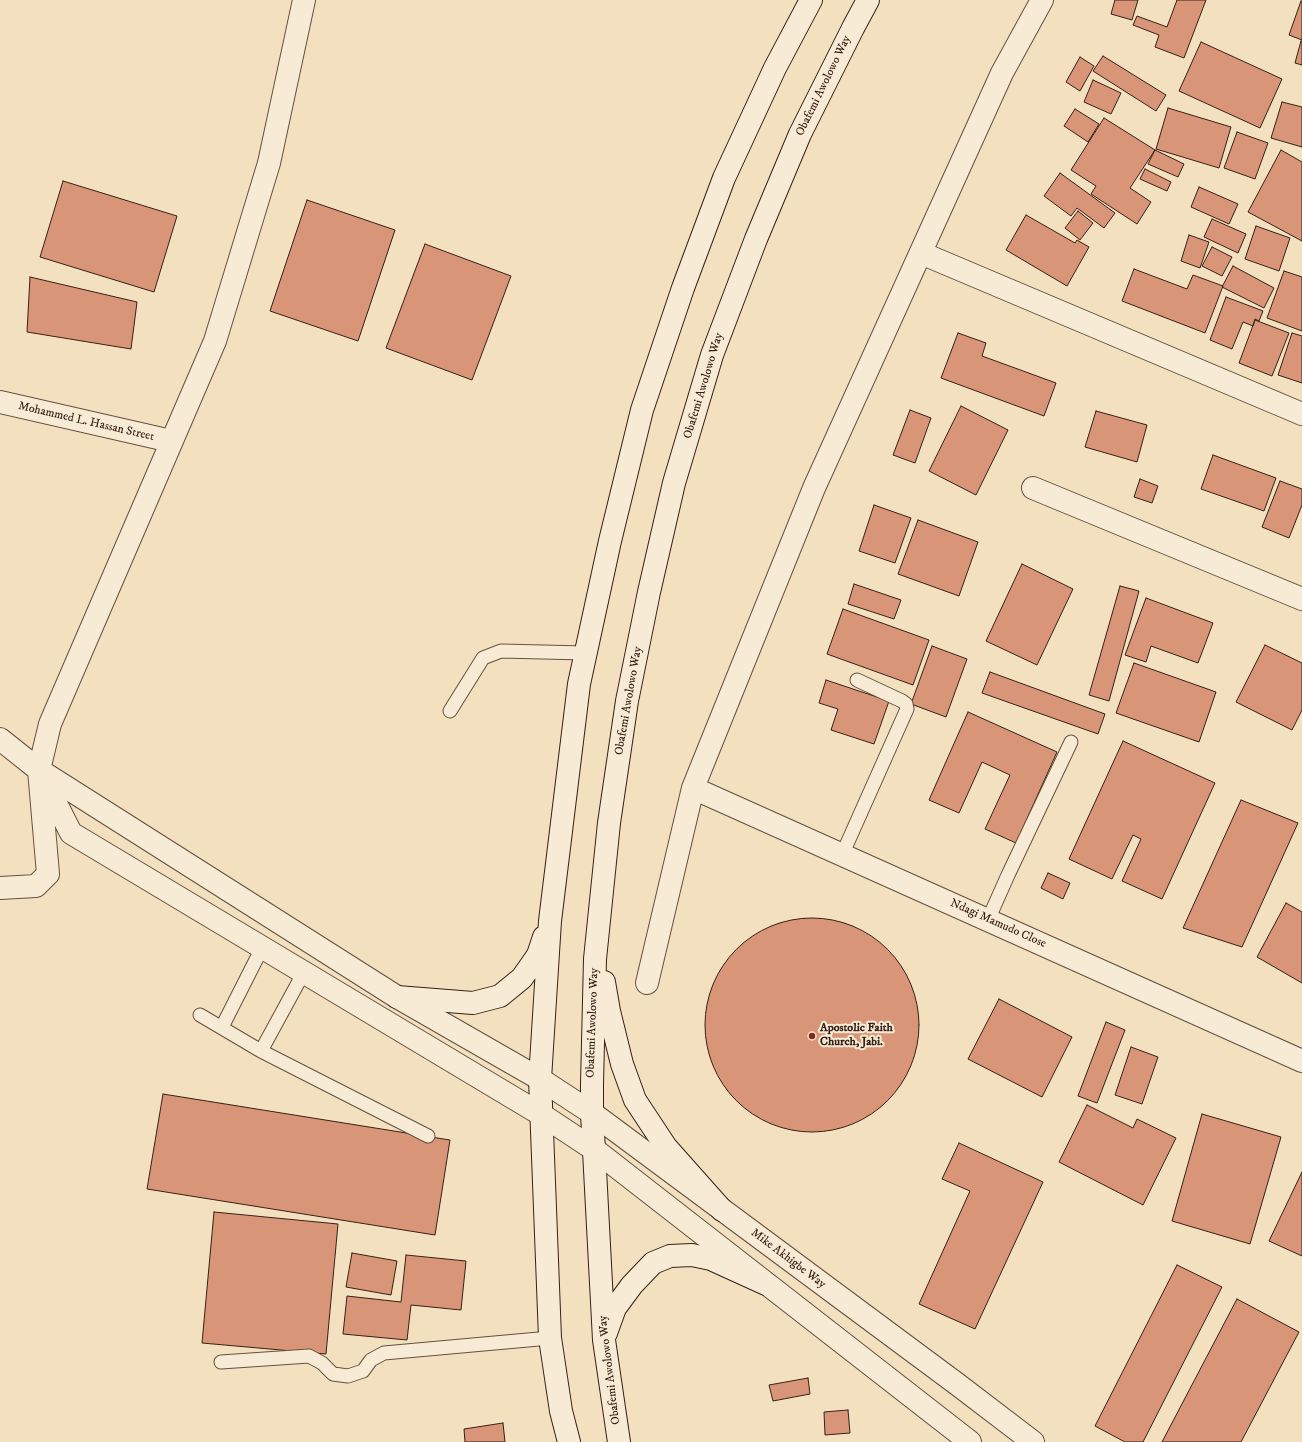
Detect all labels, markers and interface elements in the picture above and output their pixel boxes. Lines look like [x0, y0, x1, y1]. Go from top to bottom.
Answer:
street label: Obafemi Awolowo Way [793, 33, 855, 139]
street label: Obafemi Awolowo Way [681, 331, 727, 441]
street label: Mohammed L. Hassan Street [17, 399, 155, 445]
street label: Obafemi Awolowo Way [612, 646, 646, 756]
street label: Ndagi Mamudo Close [948, 896, 1048, 952]
street label: Obafemi Awolowo Way [584, 968, 602, 1078]
place label: Apostolic Faith Church, Jabi. [820, 1022, 893, 1050]
marker: Apostolic Faith Church, Jabi. [807, 1031, 817, 1041]
street label: Mike Akhigbe Way [748, 1226, 828, 1292]
street label: Obafemi Awolowo Way [596, 1315, 624, 1425]

